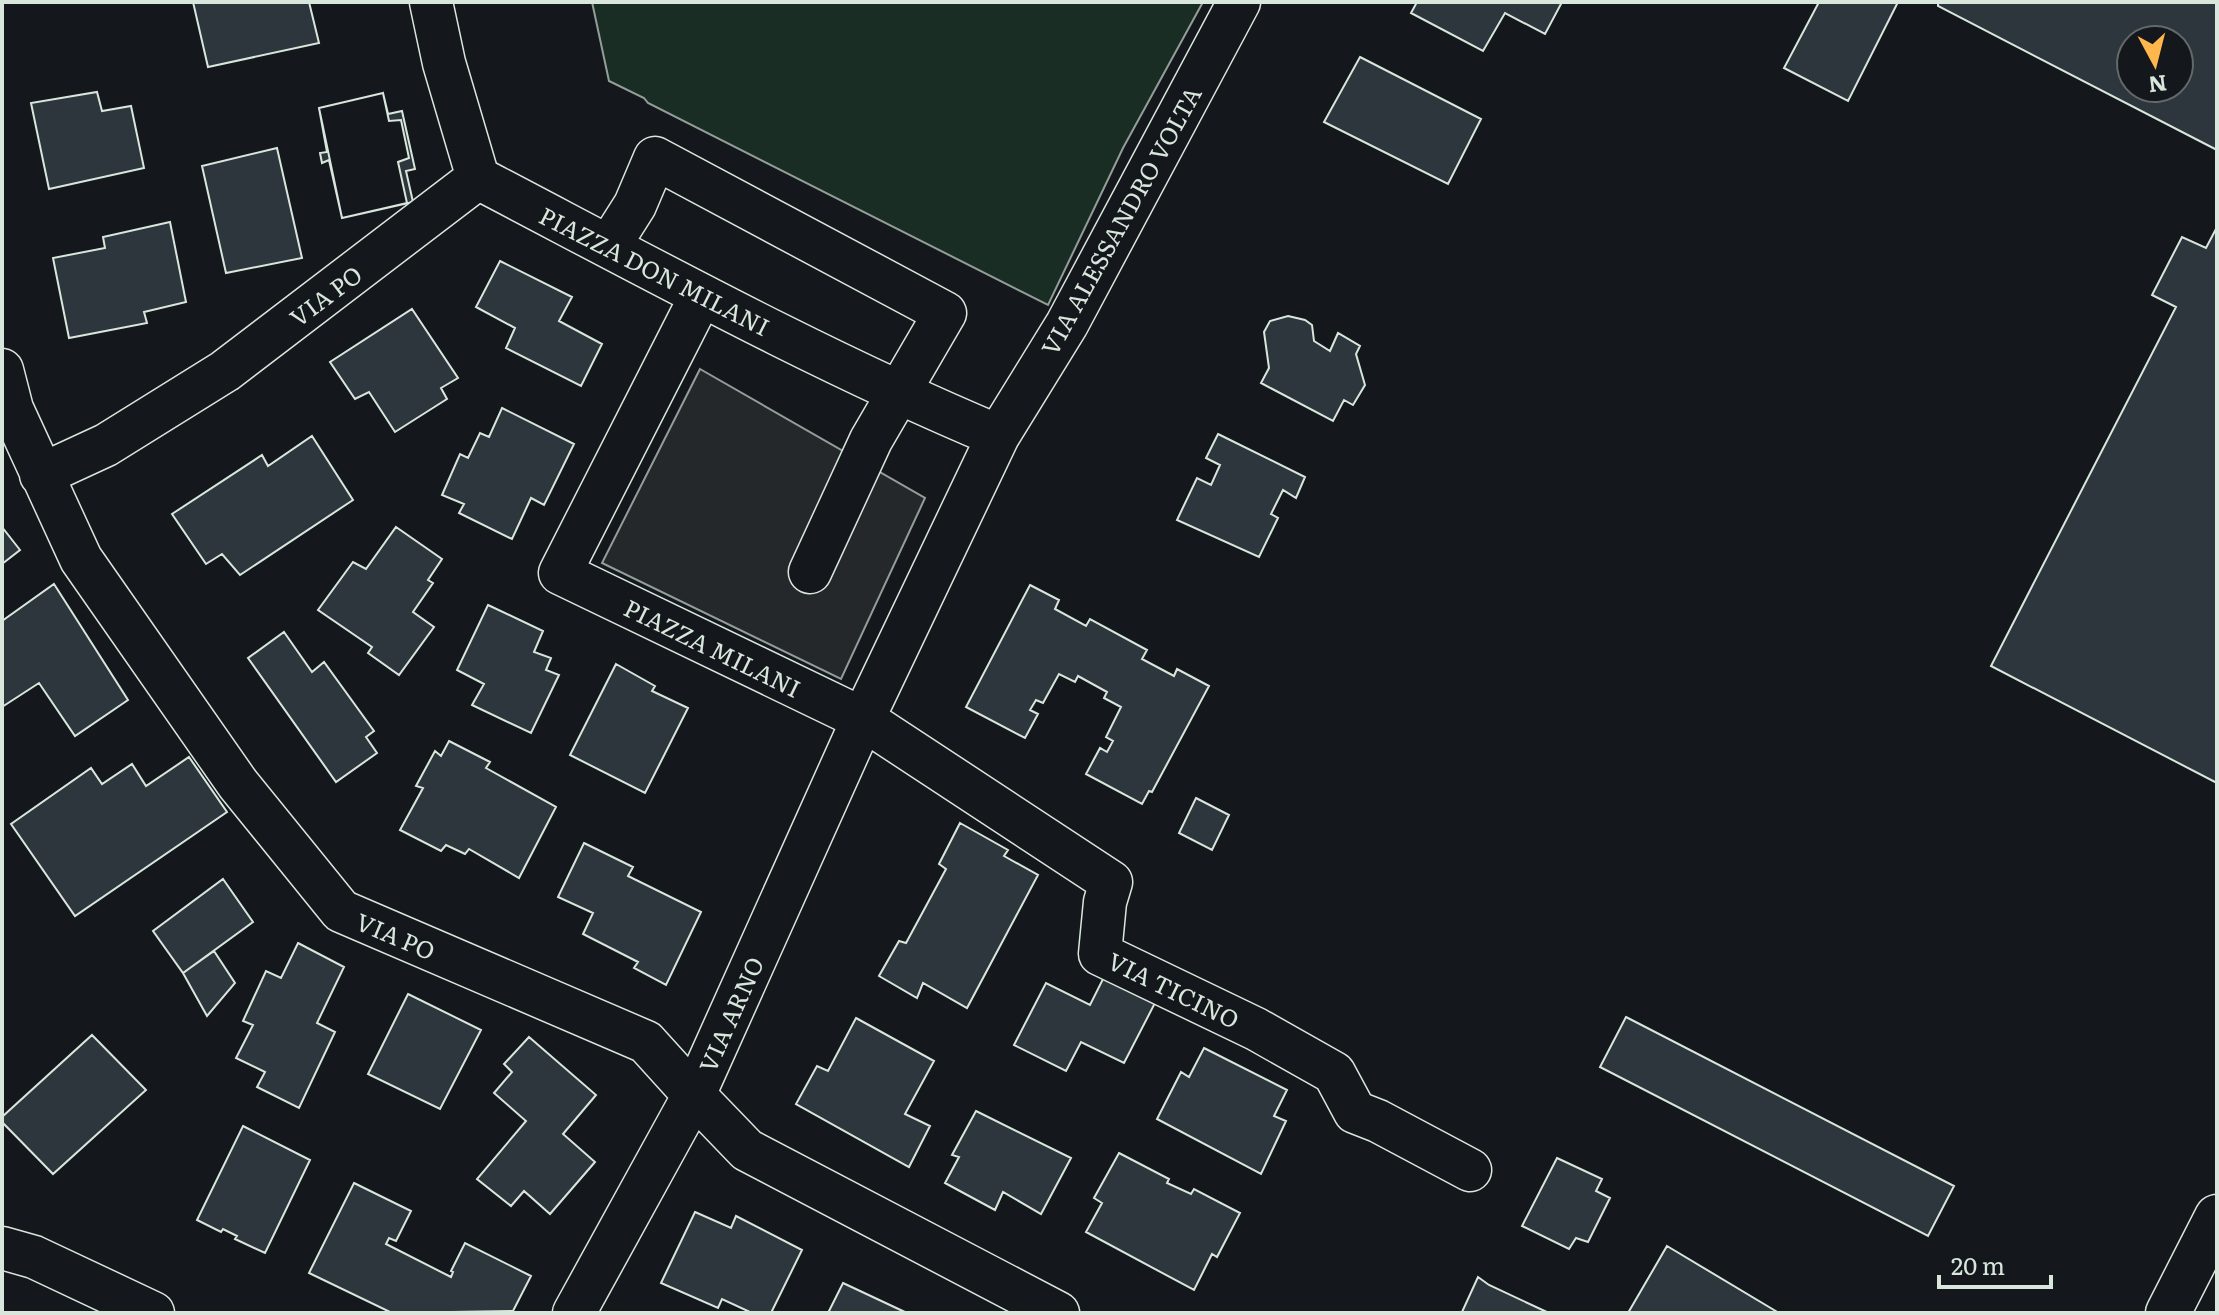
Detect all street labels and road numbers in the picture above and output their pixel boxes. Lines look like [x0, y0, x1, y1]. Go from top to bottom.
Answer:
street label: VIA ALESSANDRO VOLTA [1031, 79, 1209, 361]
street label: PIAZZA DON MILANI [534, 197, 776, 343]
street label: VIA PO [281, 256, 369, 334]
street label: PIAZZA MILANI [619, 589, 807, 705]
street label: VIA PO [351, 903, 441, 967]
street label: VIA TICINO [1102, 942, 1246, 1036]
street label: VIA ARNO [689, 951, 771, 1077]

